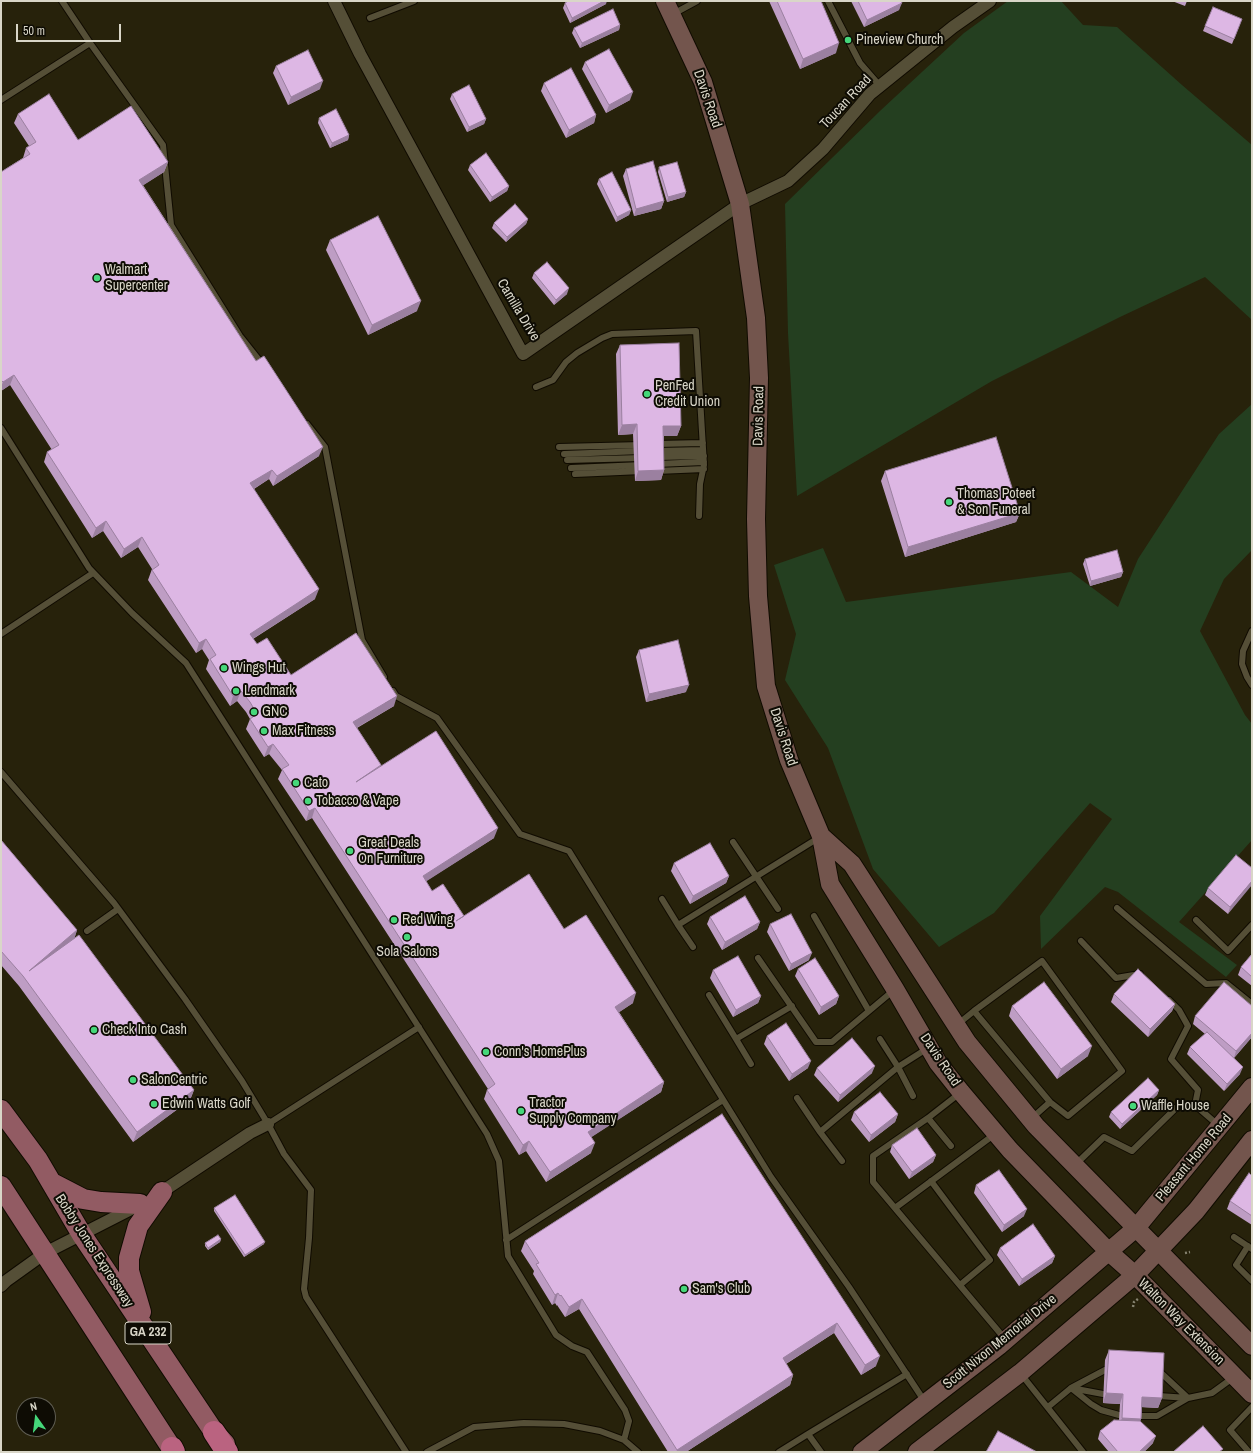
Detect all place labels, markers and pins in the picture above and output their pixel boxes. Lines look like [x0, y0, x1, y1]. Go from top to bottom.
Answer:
place label: Pineview Church [856, 32, 943, 48]
marker: Pineview Church [843, 35, 853, 45]
place label: Walmart Supercenter [105, 262, 168, 294]
marker: Walmart Supercenter [92, 273, 102, 283]
place label: PenFed Credit Union [655, 378, 720, 410]
marker: PenFed Credit Union [642, 389, 652, 399]
place label: Thomas Poteet & Son Funeral [957, 486, 1035, 518]
marker: Thomas Poteet & Son Funeral [944, 497, 954, 507]
place label: Wings Hut [232, 660, 286, 676]
marker: Wings Hut [219, 663, 229, 673]
place label: Lendmark [244, 683, 295, 699]
marker: Lendmark [231, 686, 241, 696]
place label: GNC [262, 704, 288, 720]
marker: GNC [249, 707, 259, 717]
place label: Max Fitness [272, 723, 335, 739]
marker: Max Fitness [259, 726, 269, 736]
place label: Cato [304, 775, 328, 791]
marker: Cato [291, 778, 301, 788]
place label: Tobacco & Vape [316, 793, 399, 809]
marker: Tobacco & Vape [303, 796, 313, 806]
place label: Great Deals On Furniture [358, 835, 423, 868]
marker: Great Deals On Furniture [345, 846, 355, 856]
place label: Red Wing [402, 912, 453, 928]
marker: Red Wing [389, 915, 399, 925]
marker: Sola Salons [402, 932, 412, 942]
place label: Sola Salons [376, 944, 438, 960]
place label: Check Into Cash [102, 1022, 187, 1038]
marker: Check Into Cash [89, 1025, 99, 1035]
place label: Conn's HomePlus [494, 1044, 586, 1060]
marker: Conn's HomePlus [481, 1047, 491, 1057]
place label: SalonCentric [141, 1072, 207, 1088]
marker: SalonCentric [128, 1075, 138, 1085]
place label: Tractor Supply Company [529, 1095, 616, 1128]
place label: Edwin Watts Golf [162, 1096, 250, 1112]
place label: Waffle House [1141, 1098, 1209, 1114]
marker: Edwin Watts Golf [149, 1099, 159, 1109]
marker: Waffle House [1128, 1101, 1138, 1111]
marker: Tractor Supply Company [516, 1106, 526, 1116]
place label: Sam's Club [692, 1281, 750, 1297]
marker: Sam's Club [679, 1284, 689, 1294]

